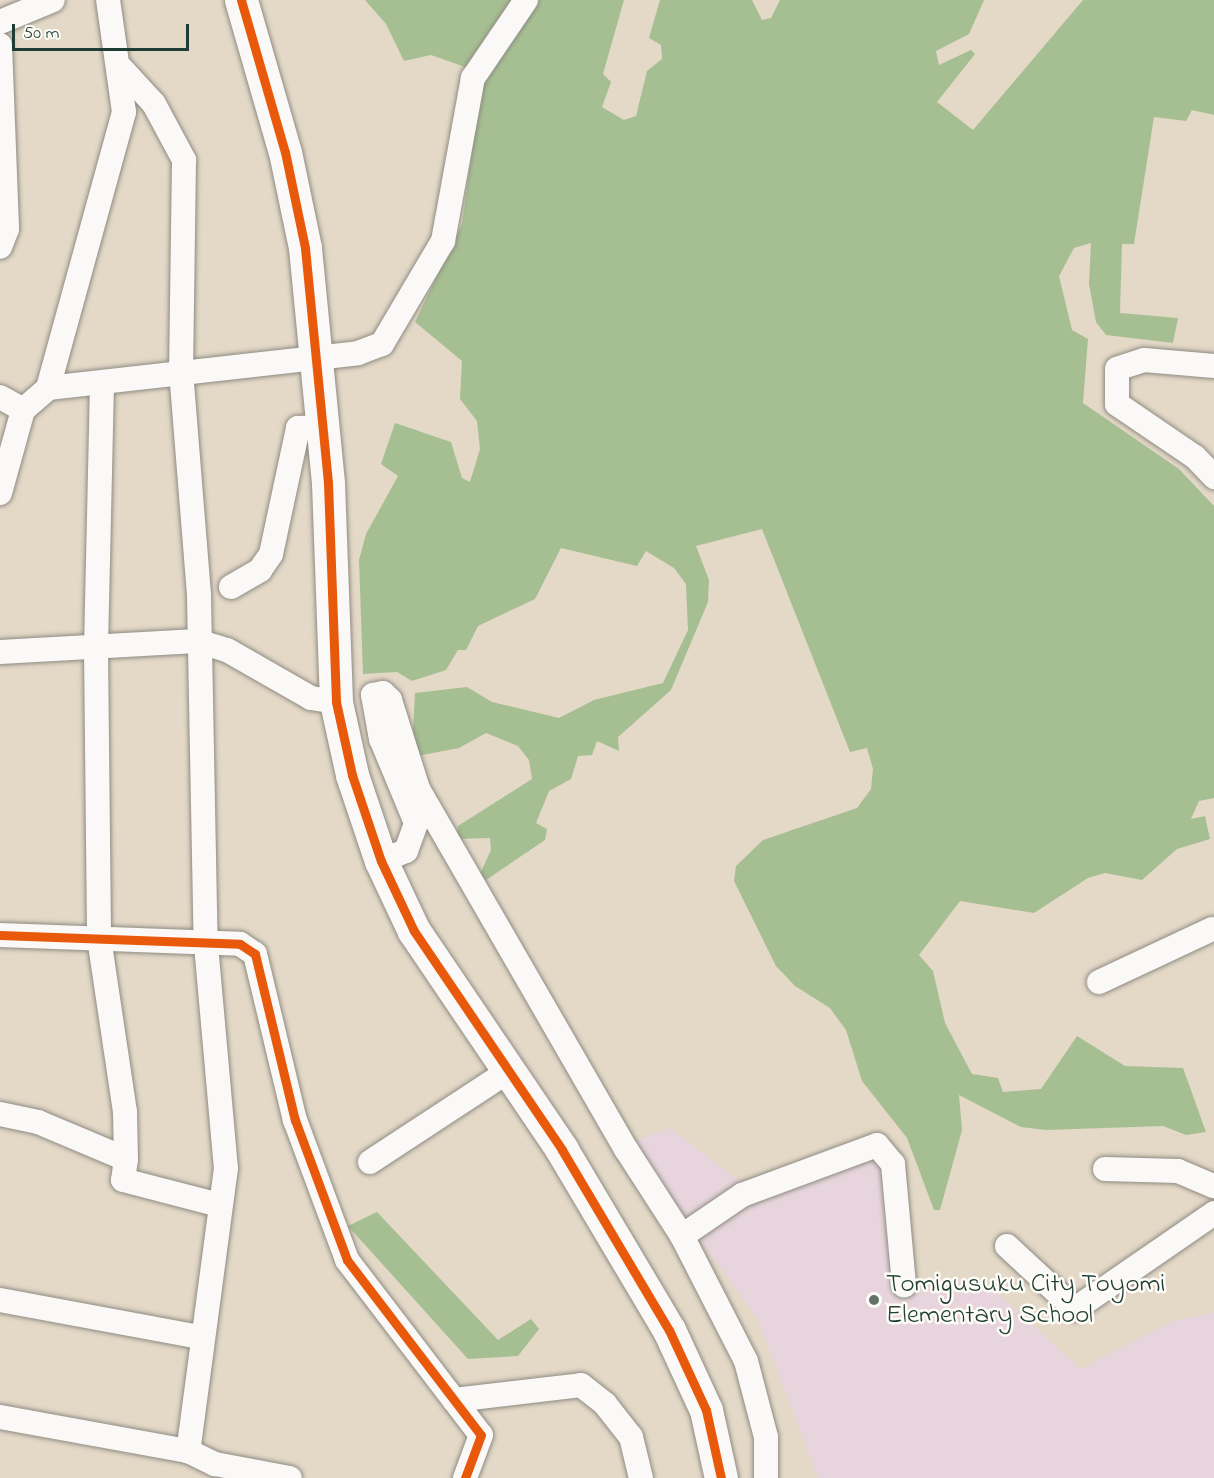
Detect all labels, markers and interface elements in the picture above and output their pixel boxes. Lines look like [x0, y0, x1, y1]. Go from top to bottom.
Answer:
scale bar [15, 12, 192, 50]
text: 50 m [23, 21, 60, 47]
place label: Tomigusuku City Toyomi Elementary School [886, 1268, 1165, 1331]
marker: Tomigusuku City Toyomi Elementary School [867, 1293, 881, 1307]

